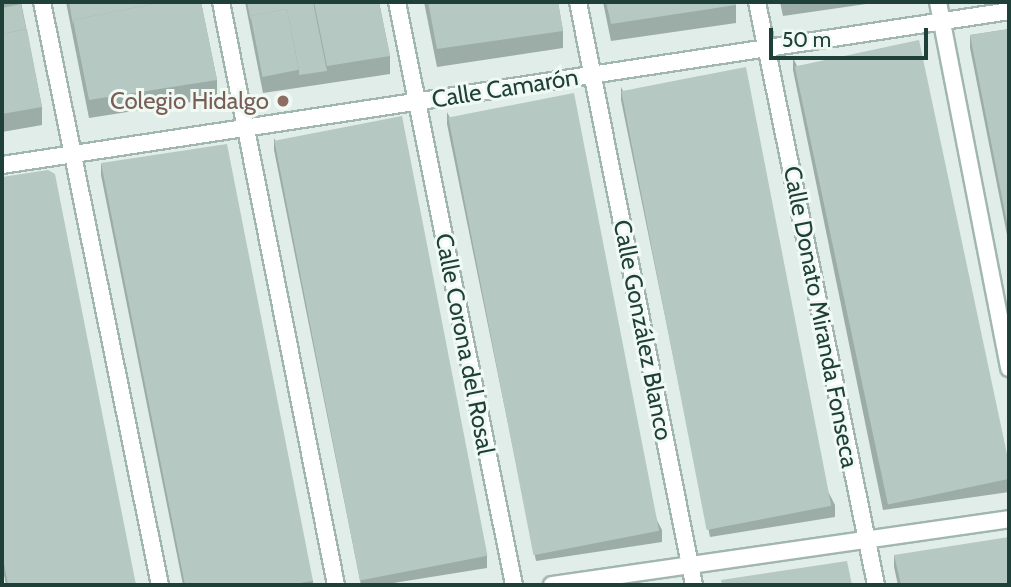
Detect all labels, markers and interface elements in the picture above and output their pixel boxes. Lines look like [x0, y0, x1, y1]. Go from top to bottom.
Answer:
scale bar [773, 14, 932, 58]
text: 50 m [782, 27, 831, 52]
street label: Calle Camarón [430, 62, 580, 114]
place label: Colegio Hidalgo [110, 87, 269, 115]
marker: Colegio Hidalgo [275, 93, 291, 109]
street label: Calle Donato Miranda Fonseca [778, 164, 864, 470]
street label: Calle González Blanco [608, 217, 678, 443]
street label: Calle Corona del Rosal [429, 231, 501, 457]

